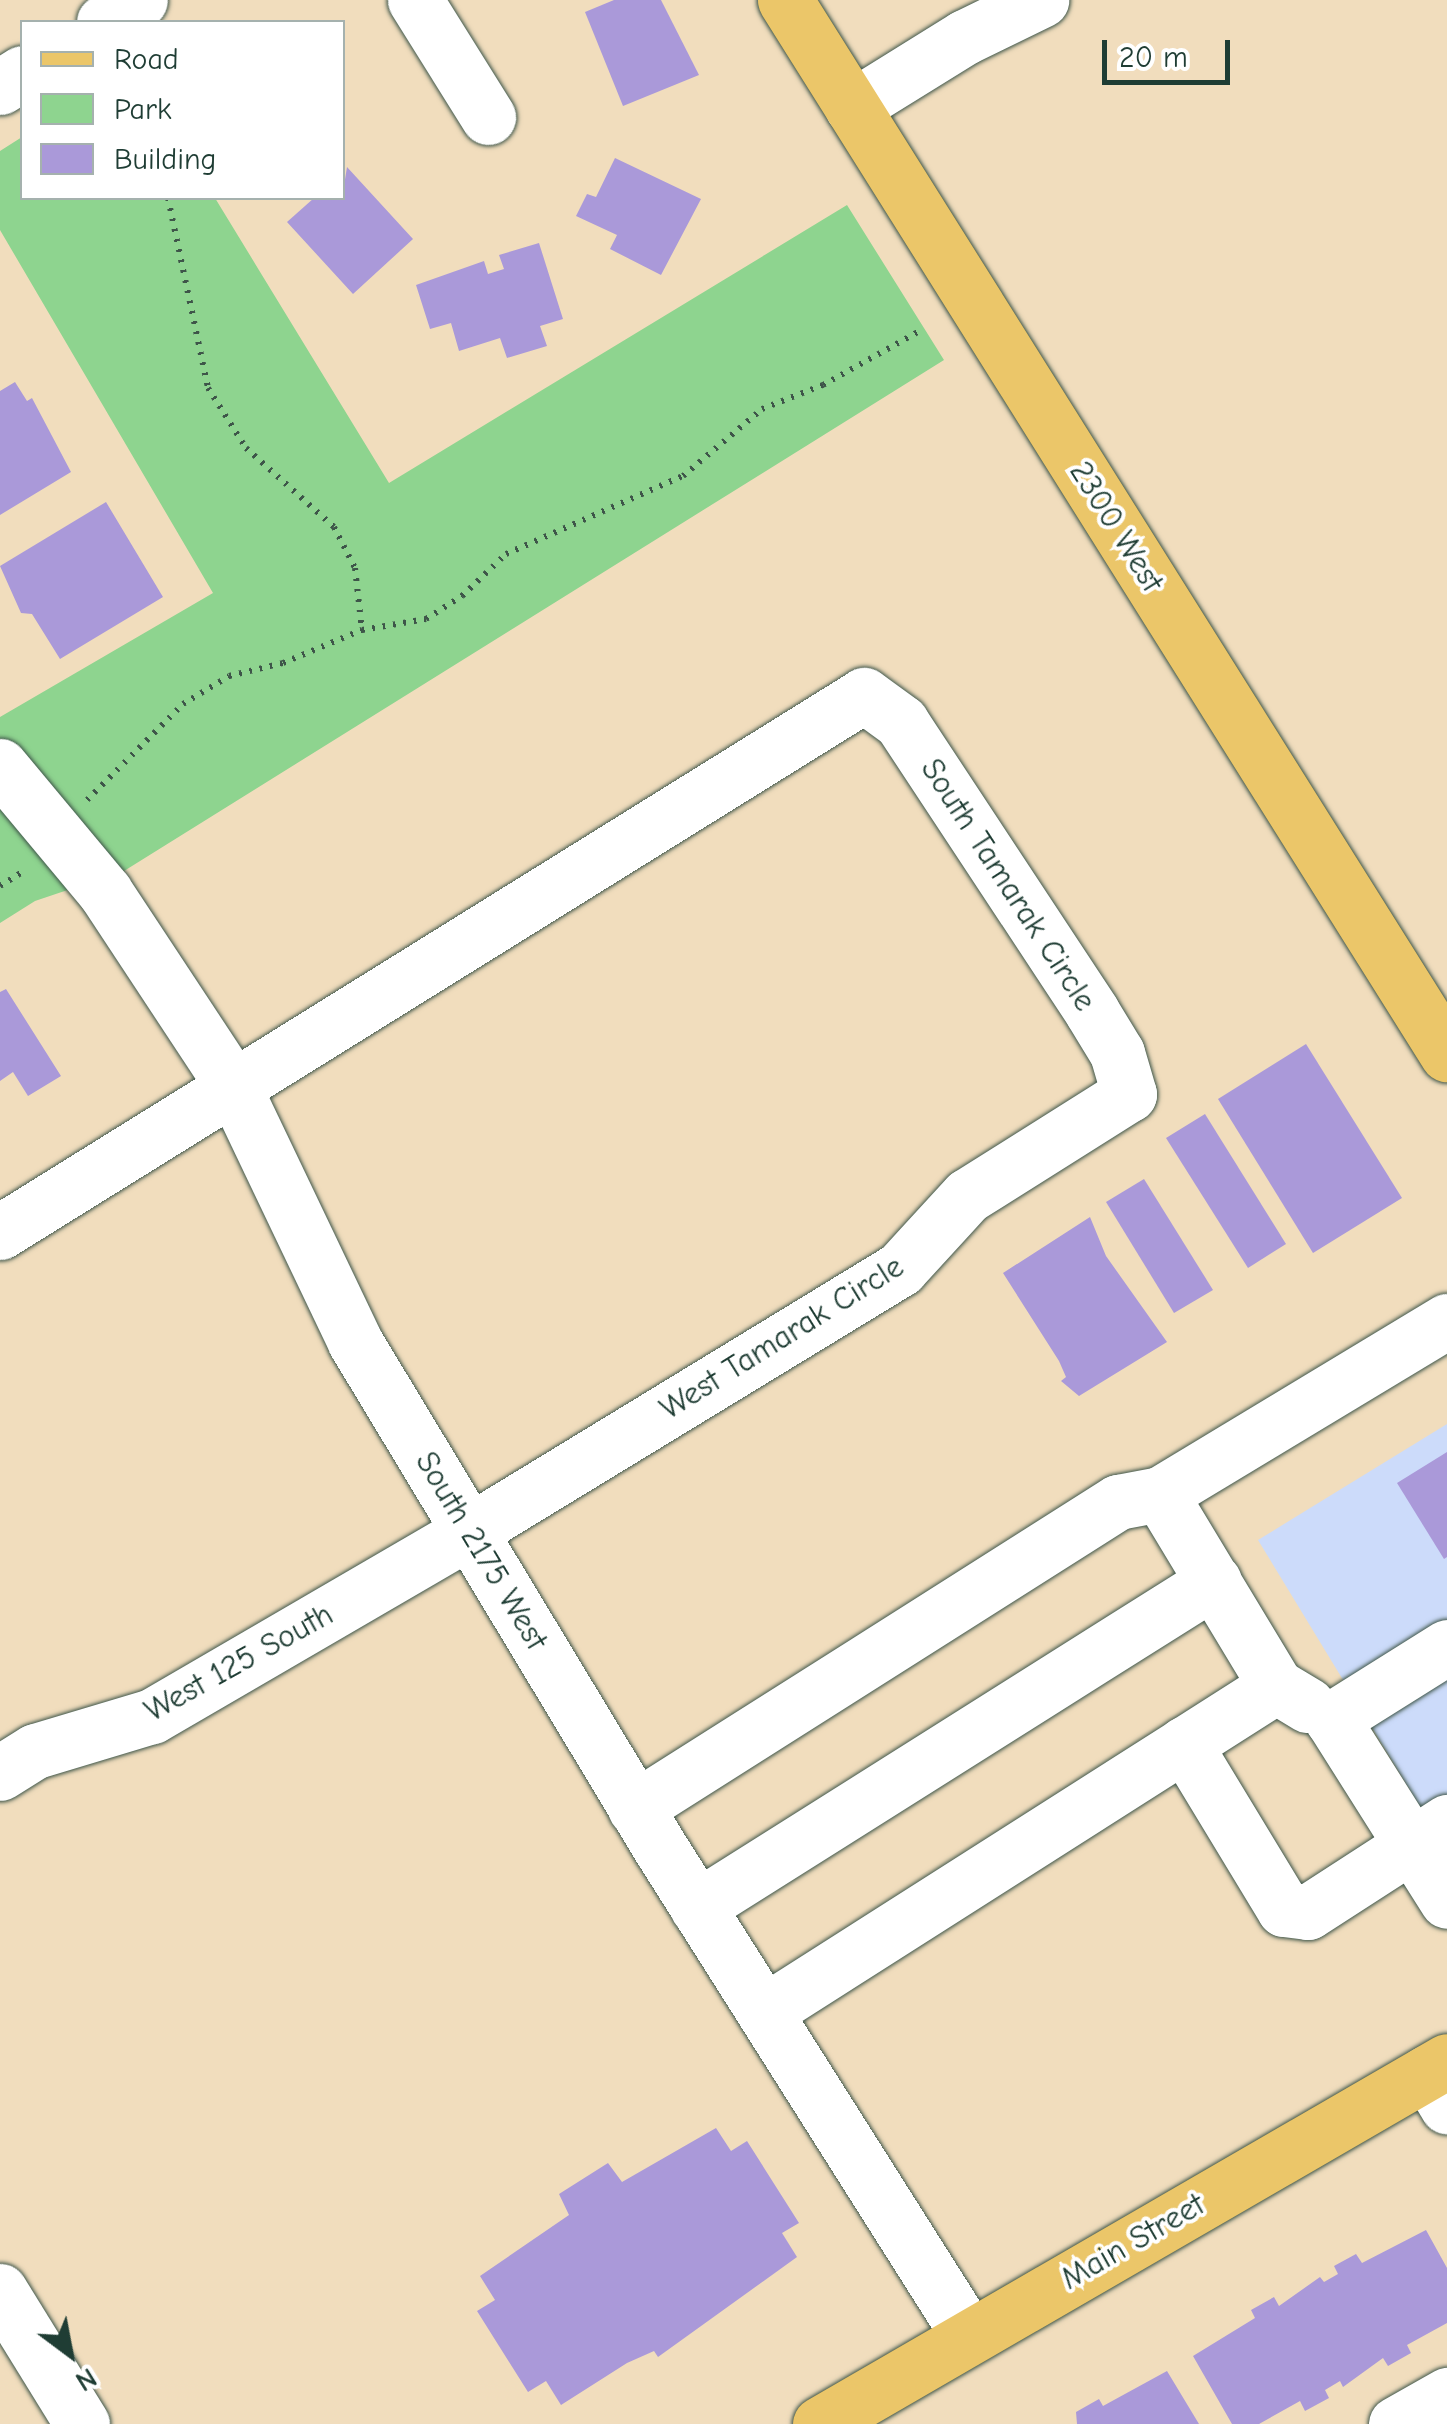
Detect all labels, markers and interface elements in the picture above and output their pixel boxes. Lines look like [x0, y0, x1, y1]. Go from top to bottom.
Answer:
legend [20, 20, 345, 200]
scale bar [1107, 20, 1234, 82]
text: 20 m [1119, 40, 1188, 75]
text: Road [114, 42, 179, 77]
text: Park [114, 92, 171, 127]
text: Building [114, 142, 217, 177]
street label: 2300 West [1061, 455, 1171, 599]
street label: South Tamarak Circle [912, 752, 1104, 1018]
street label: West Tamarak Circle [653, 1248, 911, 1428]
street label: South 2175 West [407, 1445, 555, 1657]
street label: West 125 South [138, 1595, 340, 1731]
street label: Main Street [1055, 2186, 1211, 2298]
north arrow [20, 2304, 120, 2404]
text: N [70, 2361, 102, 2398]

